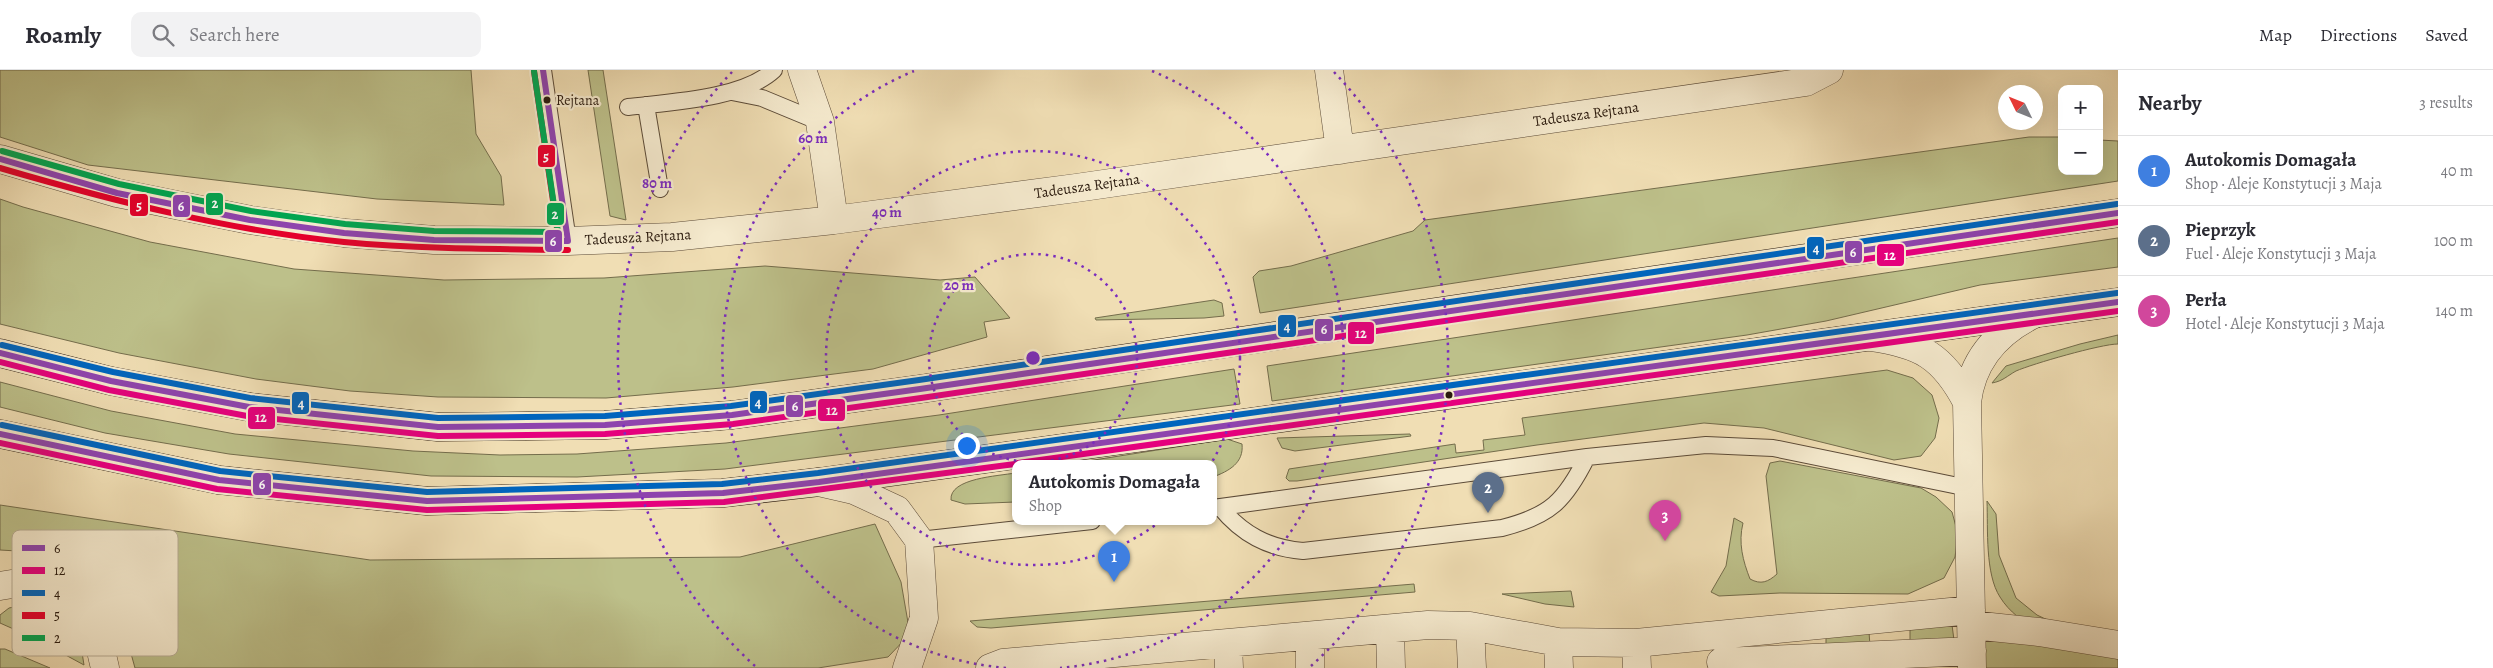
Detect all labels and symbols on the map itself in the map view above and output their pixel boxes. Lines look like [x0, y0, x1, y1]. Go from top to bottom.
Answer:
north arrow [1998, 85, 2043, 130]
place label: Rejtana [556, 91, 600, 110]
marker: Rejtana [542, 95, 552, 105]
street label: Tadeusza Rejtana [1532, 97, 1640, 131]
text: 60 m [798, 128, 828, 148]
line badge: 5 [537, 144, 556, 168]
text: 5 [543, 147, 549, 166]
street label: Tadeusza Rejtana [1033, 169, 1141, 203]
text: 80 m [642, 173, 672, 193]
line badge: 2 [205, 192, 224, 216]
line badge: 5 [129, 193, 149, 217]
line badge: 6 [172, 194, 191, 218]
text: 2 [212, 194, 219, 213]
text: 5 [136, 196, 142, 215]
text: 6 [178, 197, 185, 216]
line badge: 2 [546, 202, 565, 226]
text: 40 m [872, 202, 902, 222]
text: 2 [552, 205, 559, 224]
street label: Tadeusza Rejtana [584, 224, 692, 250]
line badge: 6 [544, 229, 563, 253]
text: 6 [550, 232, 557, 251]
line badge: 4 [1806, 236, 1825, 260]
text: 4 [1813, 239, 1820, 258]
line badge: 6 [1844, 240, 1863, 264]
text: 6 [1850, 243, 1857, 262]
line badge: 12 [1876, 243, 1905, 267]
text: 12 [1884, 246, 1896, 265]
text: 20 m [944, 275, 974, 295]
line badge: 4 [1277, 314, 1297, 338]
text: 4 [1284, 317, 1291, 336]
line badge: 6 [1314, 318, 1334, 342]
text: 6 [1321, 320, 1328, 339]
line badge: 12 [1347, 321, 1375, 345]
text: 12 [1355, 324, 1367, 343]
centre of rings [1024, 349, 1042, 367]
line badge: 4 [749, 390, 768, 414]
unlabelled marker [1444, 390, 1454, 400]
line badge: 4 [291, 391, 310, 415]
text: 4 [755, 393, 762, 412]
text: 4 [298, 394, 305, 413]
line badge: 6 [785, 394, 804, 418]
text: 6 [792, 397, 799, 416]
line badge: 12 [817, 398, 846, 422]
text: 12 [826, 401, 838, 420]
line badge: 12 [247, 406, 276, 430]
text: 12 [255, 408, 267, 427]
your location [954, 433, 980, 459]
line badge: 6 [252, 472, 272, 496]
pin: 2 [1472, 472, 1504, 513]
text: 6 [259, 475, 266, 494]
pin: 3 [1649, 500, 1681, 541]
legend [12, 530, 178, 656]
text: 6 [54, 539, 60, 558]
pin: 1 [1098, 541, 1130, 582]
text: 12 [54, 561, 66, 580]
text: 4 [54, 584, 60, 603]
text: 5 [54, 606, 60, 625]
text: 2 [54, 629, 61, 648]

